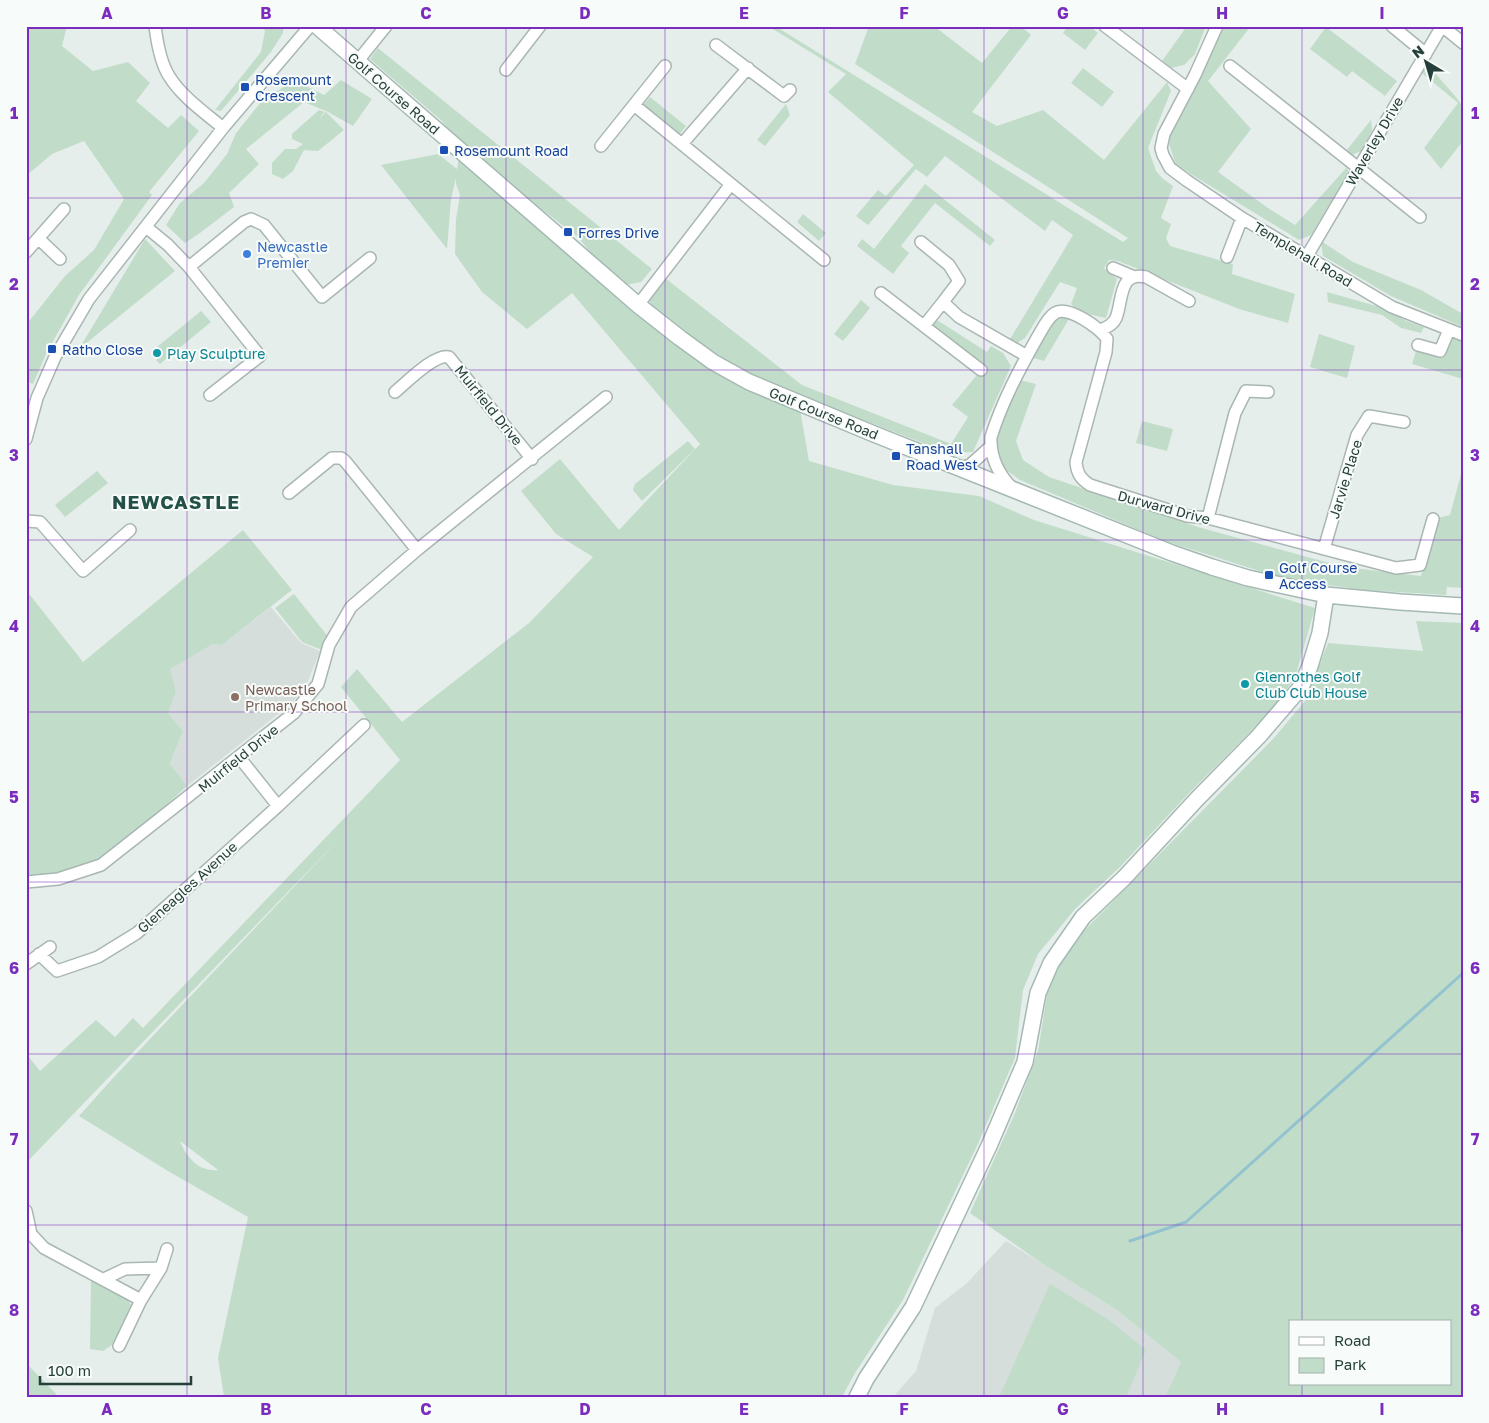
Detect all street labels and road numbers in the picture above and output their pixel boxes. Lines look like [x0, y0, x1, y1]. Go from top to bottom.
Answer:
street label: Golf Course Road [345, 48, 443, 138]
street label: Waverley Drive [1342, 94, 1406, 188]
street label: Templehall Road [1251, 218, 1355, 290]
street label: Muirfield Drive [452, 362, 526, 448]
street label: Golf Course Road [767, 383, 881, 443]
street label: Jarvie Place [1325, 437, 1365, 521]
street label: Durward Drive [1116, 486, 1212, 528]
street label: Muirfield Drive [195, 721, 281, 795]
street label: Gleneagles Avenue [134, 838, 240, 936]

